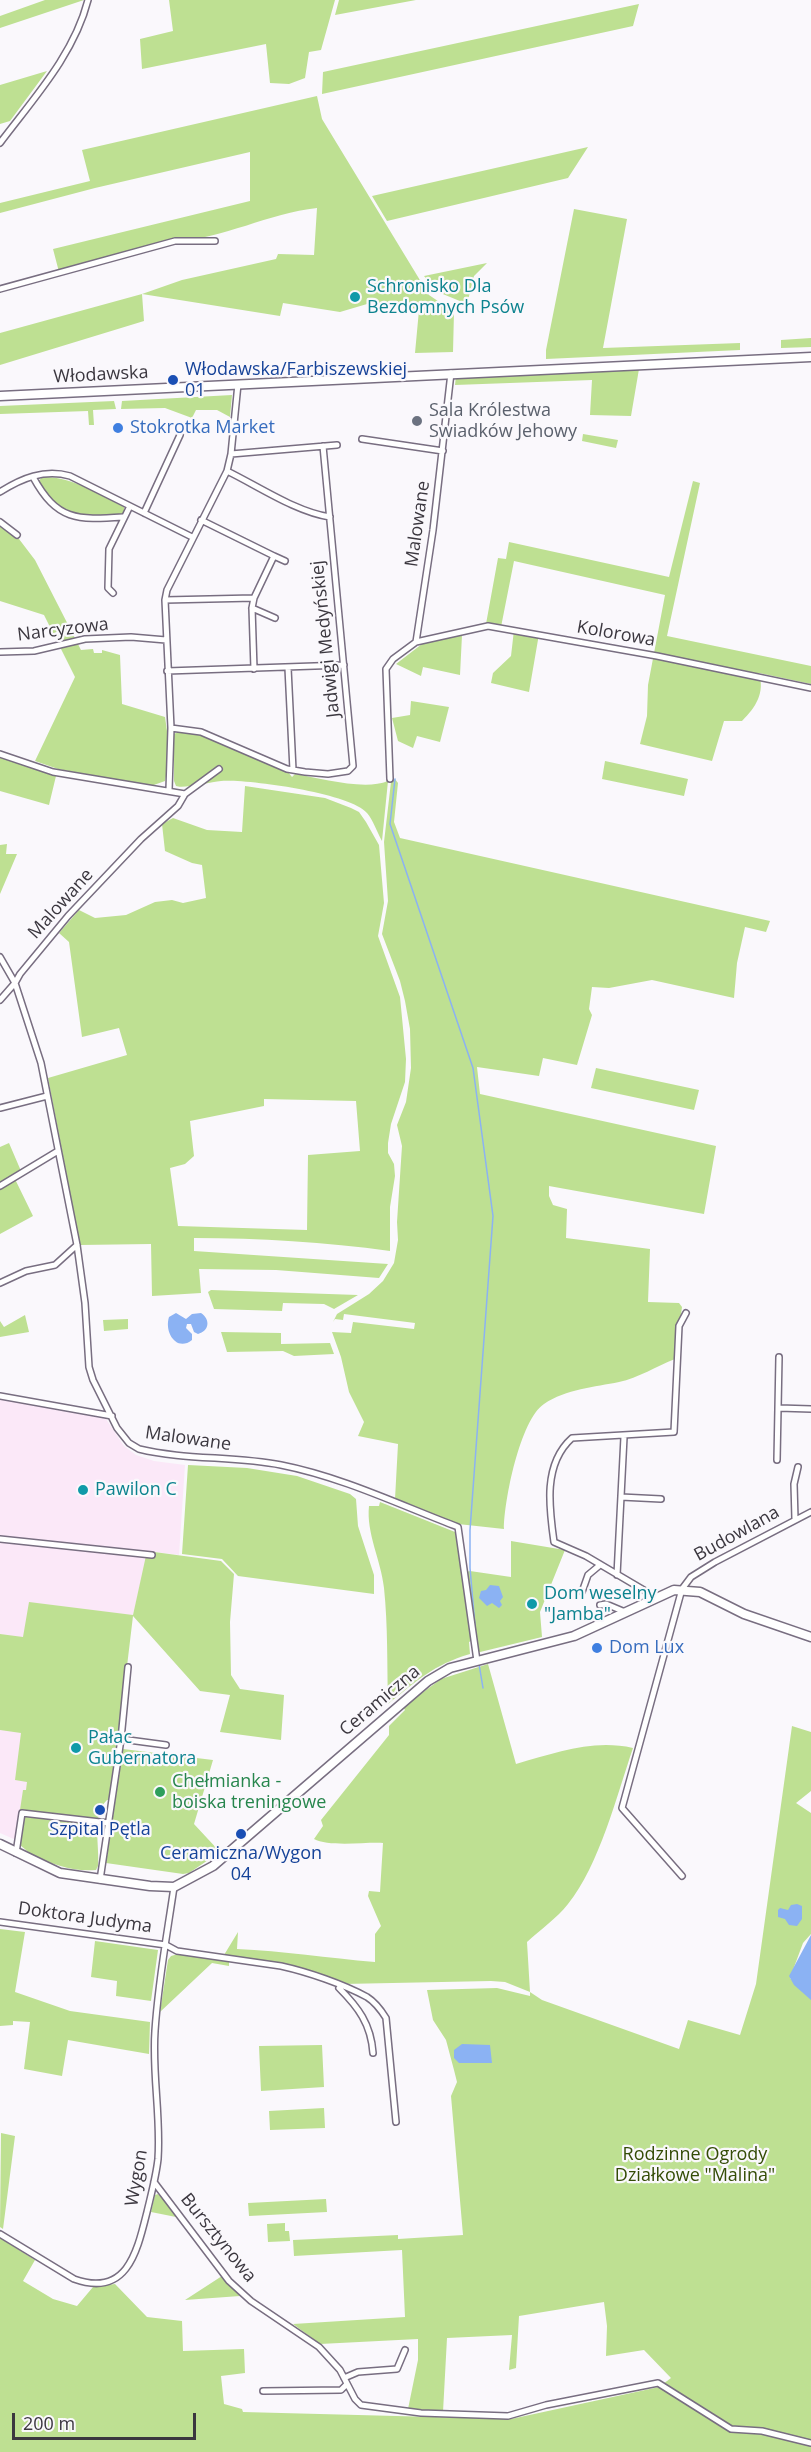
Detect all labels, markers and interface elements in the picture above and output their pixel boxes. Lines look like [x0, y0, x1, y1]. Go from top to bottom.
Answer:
place label: Schronisko Dla Bezdomnych Psów [367, 276, 524, 318]
marker: Schronisko Dla Bezdomnych Psów [348, 290, 362, 304]
place label: Włodawska/Farbiszewskiej 01 [185, 359, 407, 401]
street label: Włodawska [53, 362, 149, 388]
marker: Włodawska/Farbiszewskiej 01 [166, 373, 180, 387]
place label: Sala Królestwa Swiadków Jehowy [429, 400, 577, 442]
marker: Sala Królestwa Swiadków Jehowy [410, 414, 424, 428]
place label: Stokrotka Market [130, 417, 275, 439]
marker: Stokrotka Market [111, 421, 125, 435]
street label: Malowane [401, 480, 435, 568]
street label: Jadwigi Medyńskiej [307, 559, 345, 719]
street label: Narcyzowa [16, 614, 110, 646]
street label: Kolorowa [575, 616, 657, 652]
street label: Malowane [24, 865, 98, 943]
street label: Malowane [144, 1422, 232, 1456]
place label: Pawilon C [95, 1479, 177, 1501]
marker: Pawilon C [76, 1483, 90, 1497]
street label: Budowlana [691, 1502, 783, 1566]
place label: Dom weselny "Jamba" [544, 1583, 657, 1626]
marker: Dom weselny "Jamba" [525, 1597, 539, 1611]
place label: Dom Lux [609, 1637, 684, 1659]
marker: Dom Lux [590, 1641, 604, 1655]
street label: Ceramiczna [335, 1661, 425, 1741]
place label: Pałac Gubernatora [88, 1727, 196, 1770]
marker: Pałac Gubernatora [69, 1741, 83, 1755]
place label: Chełmianka - boiska treningowe [172, 1771, 326, 1814]
marker: Chełmianka - boiska treningowe [153, 1785, 167, 1799]
marker: Szpital Pętla [93, 1803, 107, 1817]
place label: Szpital Pętla [49, 1819, 151, 1841]
marker: Ceramiczna/Wygon 04 [234, 1827, 248, 1841]
place label: Ceramiczna/Wygon 04 [160, 1843, 322, 1886]
street label: Doktora Judyma [17, 1898, 153, 1938]
park label: Rodzinne Ogrody Działkowe "Malina" [615, 2144, 775, 2186]
street label: Wygon [121, 2148, 153, 2208]
street label: Bursztynowa [176, 2189, 260, 2287]
scale bar [15, 2401, 200, 2439]
text: 200 m [23, 2411, 75, 2435]

